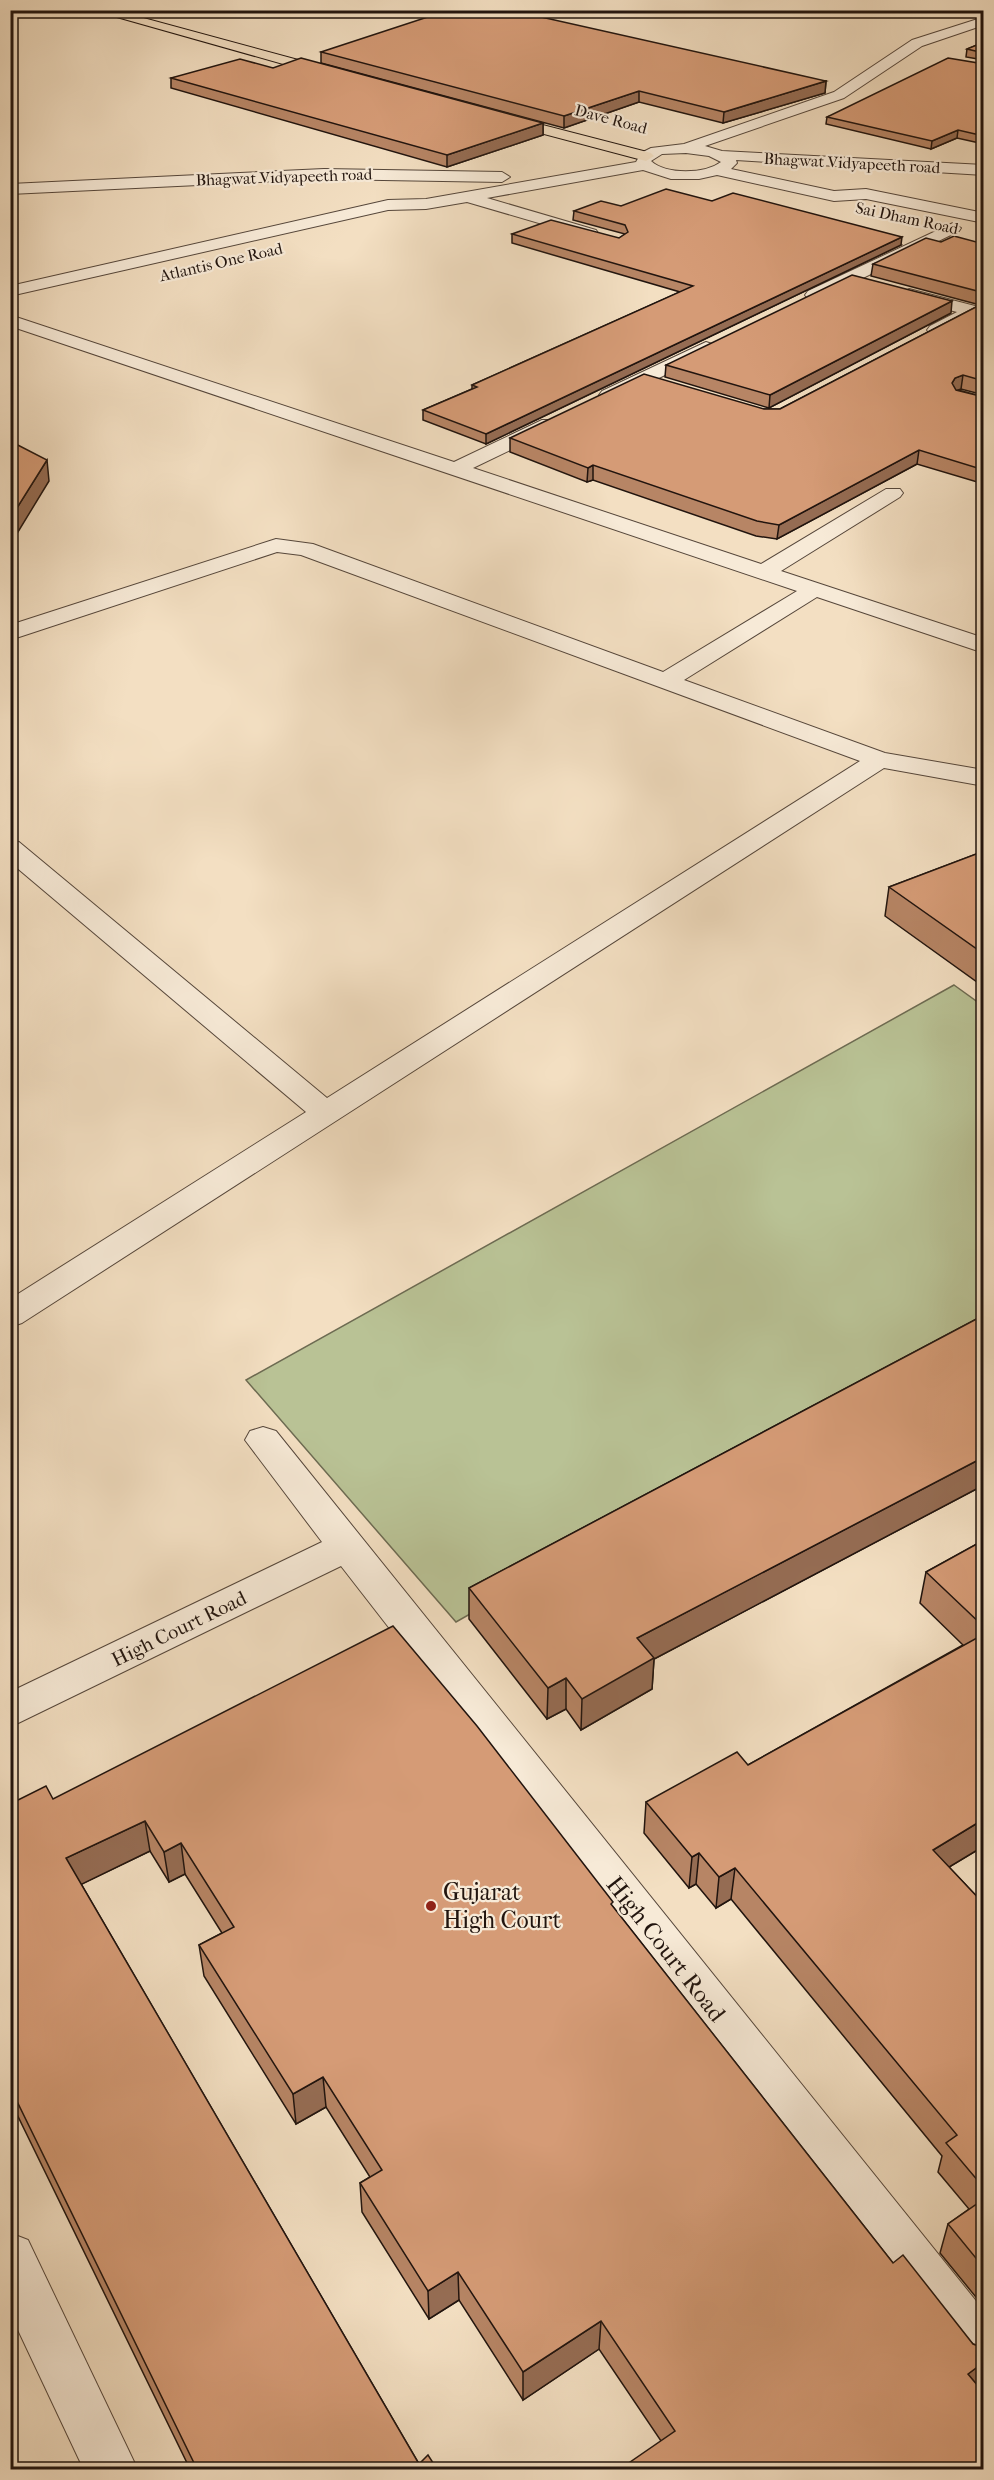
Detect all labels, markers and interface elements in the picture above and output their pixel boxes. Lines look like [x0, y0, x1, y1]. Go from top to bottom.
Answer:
street label: Dave Road [573, 100, 649, 138]
street label: Bhagwat Vidyapeeth road [763, 149, 941, 177]
street label: Bhagwat Vidyapeeth road [195, 164, 373, 190]
street label: Sai Dham Road [854, 198, 960, 238]
street label: Atlantis One Road [157, 239, 285, 286]
street label: High Court Road [108, 1586, 251, 1672]
street label: High Court Road [601, 1871, 732, 2028]
place label: Gujarat High Court [443, 1878, 561, 1934]
marker: Gujarat High Court [424, 1899, 438, 1913]

